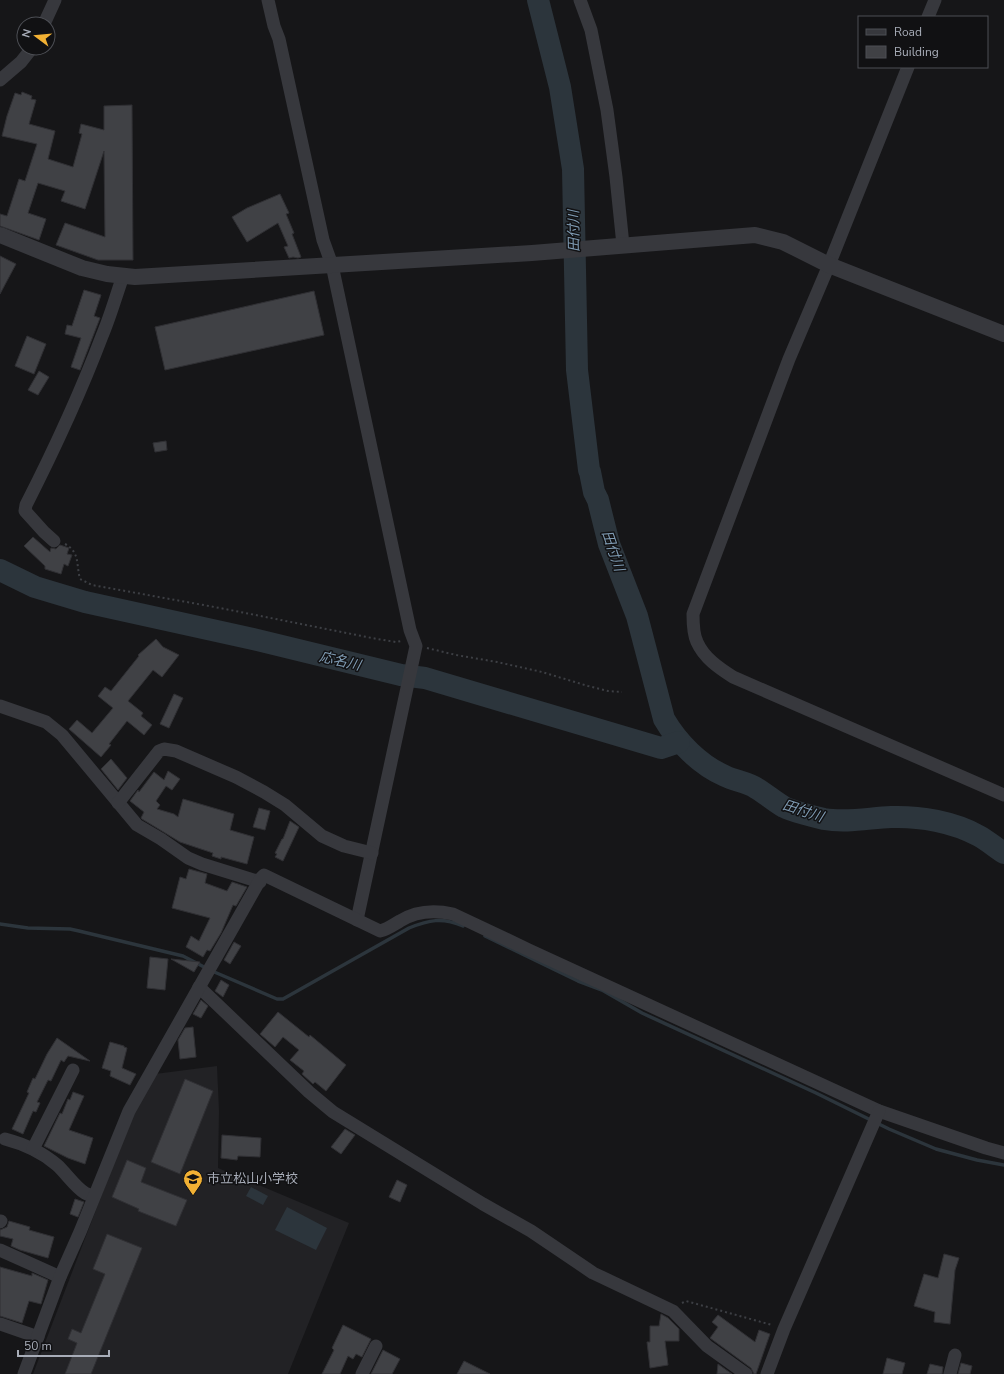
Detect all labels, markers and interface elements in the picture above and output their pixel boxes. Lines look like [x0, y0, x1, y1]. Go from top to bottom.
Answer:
north arrow [16, 16, 56, 56]
legend [858, 16, 988, 68]
text: Road [894, 24, 922, 40]
text: N [19, 27, 35, 39]
text: Building [894, 44, 939, 60]
water label: 田付川 [564, 208, 584, 252]
water label: 田付川 [597, 528, 629, 576]
water label: 応名川 [317, 647, 365, 675]
water label: 田付川 [780, 795, 828, 827]
school or university icon: 市立松山小学校 [182, 1168, 204, 1196]
place label: 市立松山小学校 [207, 1170, 298, 1188]
scale bar [18, 1332, 109, 1358]
text: 50 m [24, 1338, 52, 1354]

